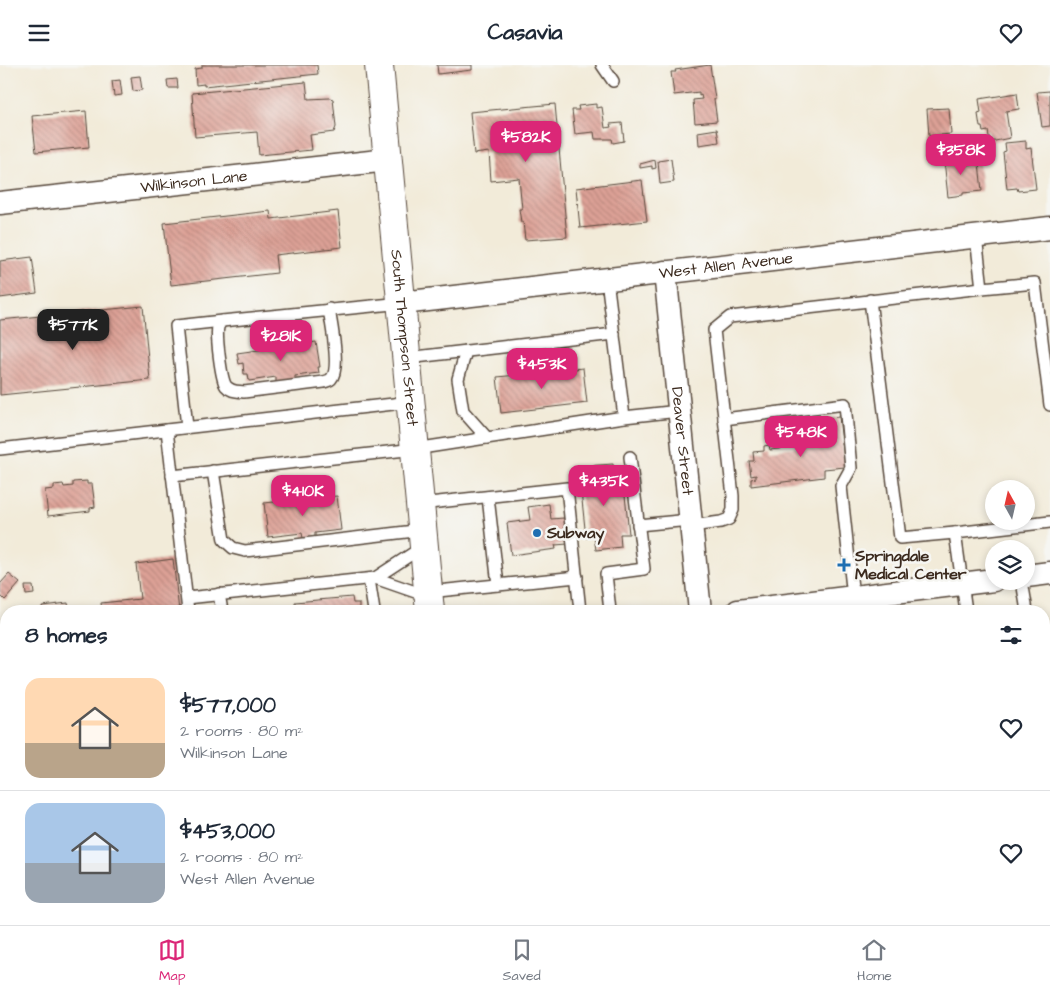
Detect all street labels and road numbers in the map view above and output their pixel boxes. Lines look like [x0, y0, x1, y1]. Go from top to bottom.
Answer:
street label: Wilkinson Lane [139, 165, 249, 198]
street label: West Allen Avenue [658, 247, 794, 284]
street label: South Thompson Street [385, 249, 424, 428]
street label: Deaver Street [666, 386, 699, 497]

